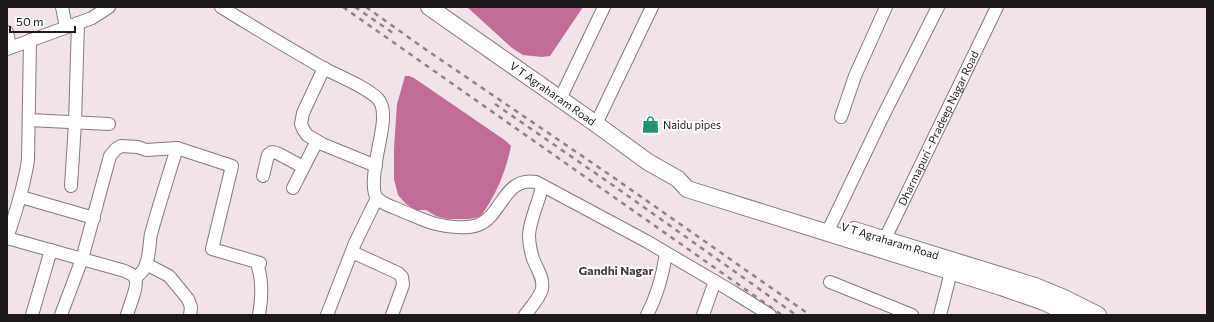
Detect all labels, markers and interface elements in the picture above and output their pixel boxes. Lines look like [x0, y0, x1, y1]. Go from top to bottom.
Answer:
scale bar [10, 8, 75, 34]
text: 50 m [16, 14, 44, 28]
street label: Dharmapuri - Pradeep Nagar Road [895, 48, 981, 207]
street label: V T Agraharam Road [508, 59, 598, 128]
shop icon: Naidu pipes [640, 115, 660, 135]
place label: Naidu pipes [663, 118, 721, 131]
street label: V T Agraharam Road [840, 219, 941, 262]
district label: Gandhi Nagar [579, 263, 653, 277]

